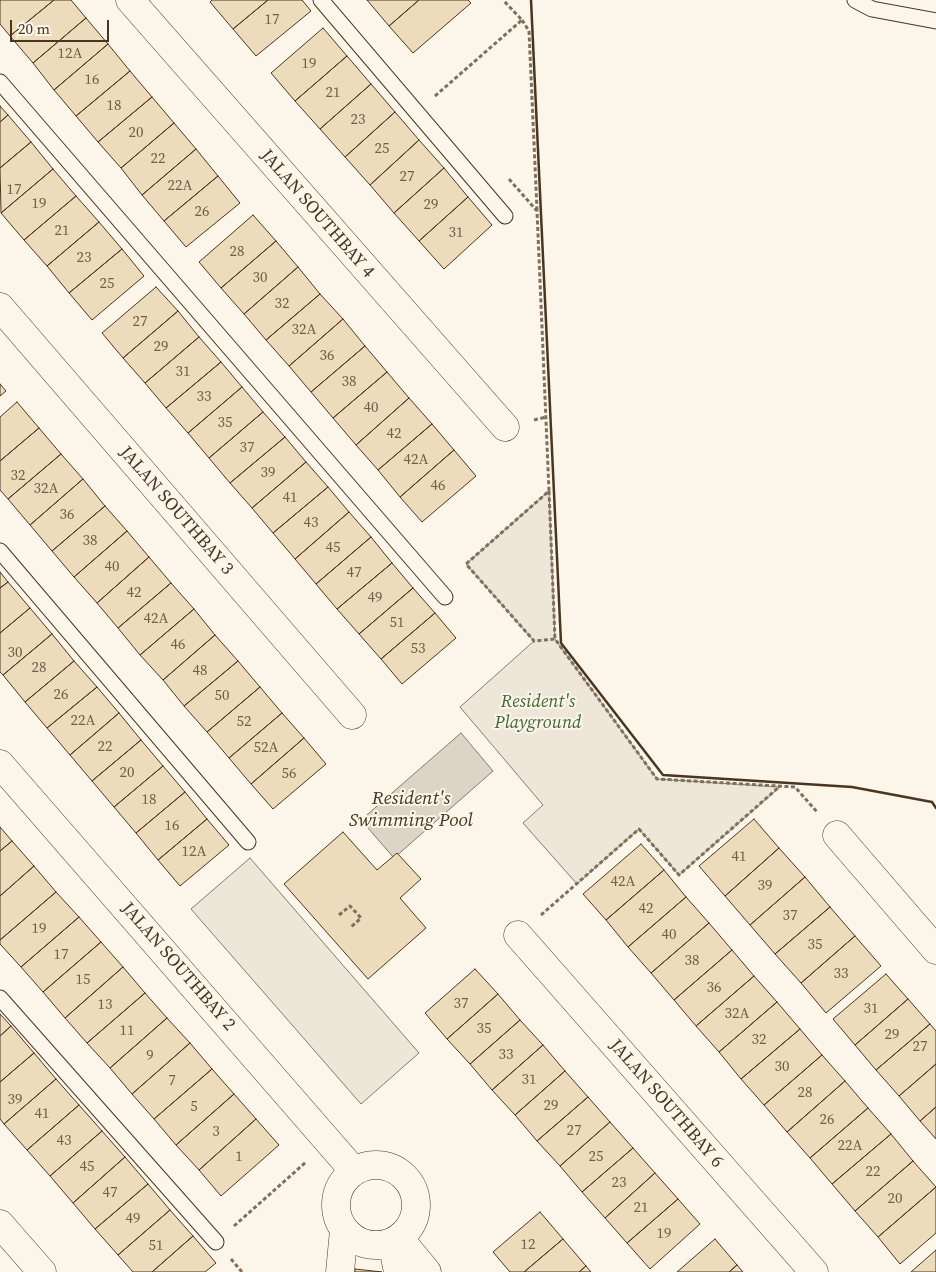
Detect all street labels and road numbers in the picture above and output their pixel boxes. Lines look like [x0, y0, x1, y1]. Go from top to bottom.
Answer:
street label: JALAN SOUTHBAY 4 [255, 145, 379, 283]
street label: JALAN SOUTHBAY 3 [114, 442, 238, 580]
street label: JALAN SOUTHBAY 2 [116, 898, 240, 1036]
street label: JALAN SOUTHBAY 6 [604, 1035, 728, 1173]

